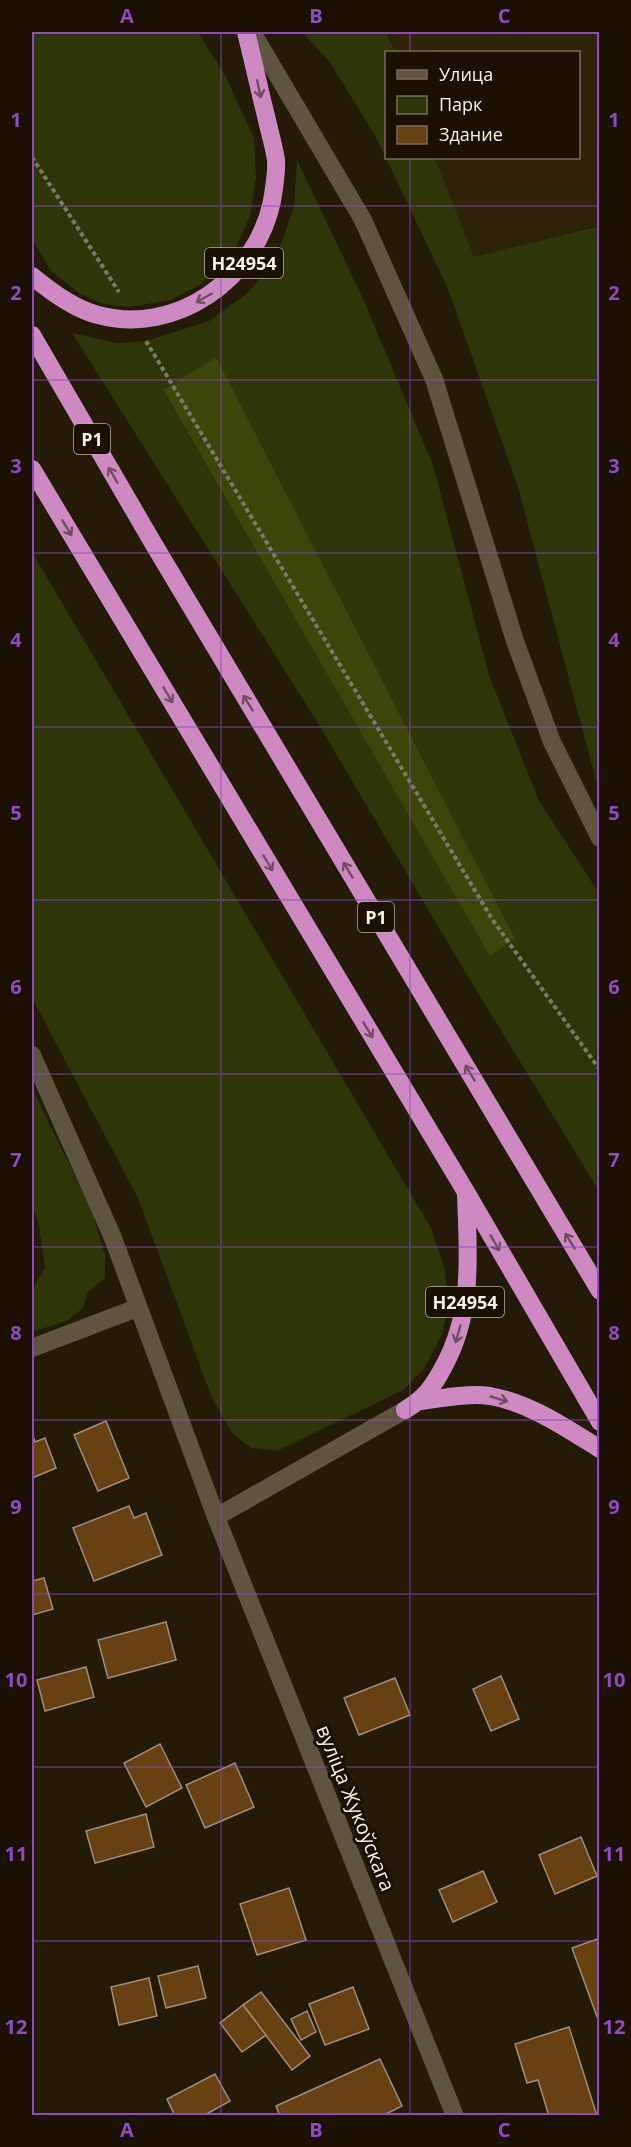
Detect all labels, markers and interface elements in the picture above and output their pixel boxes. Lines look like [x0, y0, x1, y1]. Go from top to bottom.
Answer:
text: A [120, 2, 134, 29]
text: B [309, 2, 323, 29]
text: C [498, 2, 511, 29]
legend [385, 51, 580, 159]
text: Улица [439, 62, 493, 86]
one-way arrow [254, 79, 266, 98]
text: Парк [439, 92, 483, 116]
text: 1 [10, 106, 22, 133]
text: 1 [608, 106, 620, 133]
text: Здание [439, 122, 503, 146]
road number: Н24954 [205, 248, 283, 278]
text: 2 [10, 279, 22, 306]
text: 2 [608, 279, 620, 306]
one-way arrow [196, 293, 213, 305]
road number: Р1 [74, 424, 110, 454]
text: 3 [10, 452, 22, 479]
text: 3 [608, 452, 620, 479]
one-way arrow [107, 466, 118, 484]
one-way arrow [62, 519, 74, 536]
text: 4 [10, 626, 22, 653]
text: 4 [608, 626, 620, 653]
one-way arrow [162, 686, 174, 703]
one-way arrow [242, 695, 254, 712]
text: 5 [10, 799, 22, 826]
text: 5 [608, 799, 620, 826]
one-way arrow [262, 854, 274, 871]
one-way arrow [342, 862, 354, 879]
road number: Р1 [358, 902, 394, 932]
text: 6 [10, 973, 22, 1000]
text: 6 [608, 973, 620, 1000]
one-way arrow [363, 1021, 375, 1038]
one-way arrow [463, 1065, 475, 1082]
text: 7 [10, 1146, 22, 1173]
text: 7 [608, 1146, 620, 1173]
one-way arrow [563, 1233, 575, 1250]
one-way arrow [490, 1234, 502, 1251]
road number: Н24954 [426, 1287, 504, 1317]
text: 8 [10, 1319, 22, 1346]
text: 8 [608, 1319, 620, 1346]
one-way arrow [452, 1324, 464, 1343]
one-way arrow [489, 1394, 508, 1405]
text: 9 [10, 1493, 22, 1520]
text: 9 [608, 1493, 620, 1520]
text: 10 [5, 1666, 27, 1693]
text: 10 [603, 1666, 625, 1693]
street label: вуліца Жукоўскага [310, 1721, 402, 1895]
text: 11 [5, 1840, 27, 1867]
text: 11 [603, 1840, 625, 1867]
text: 12 [5, 2013, 27, 2040]
text: 12 [603, 2013, 625, 2040]
text: A [120, 2116, 134, 2143]
text: B [309, 2116, 323, 2143]
text: C [498, 2116, 511, 2143]

